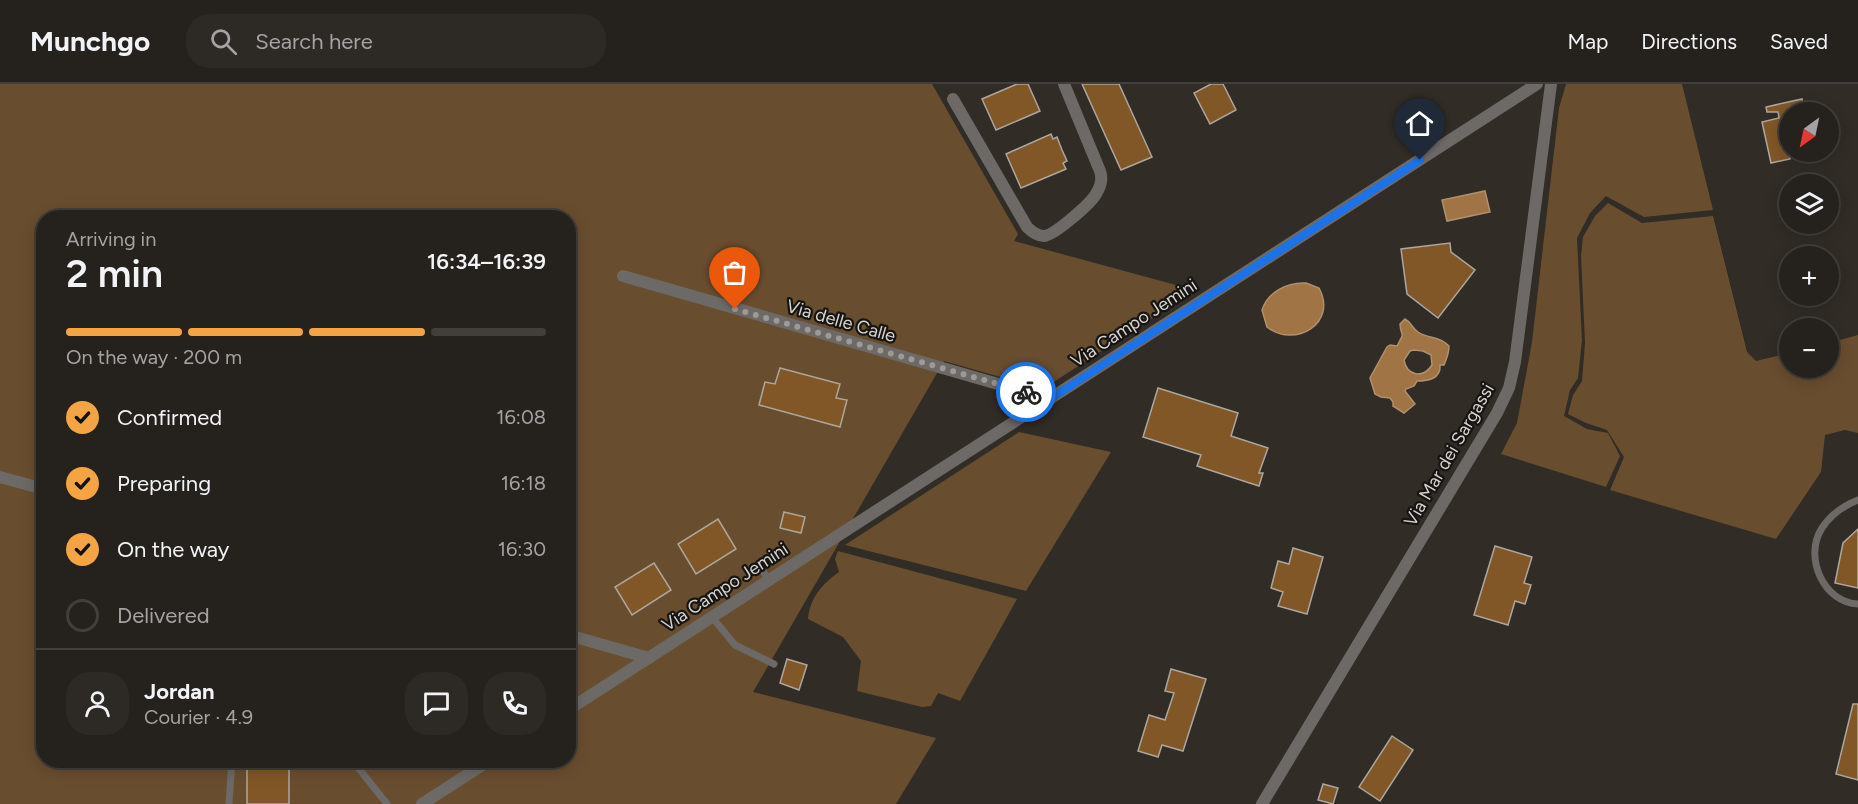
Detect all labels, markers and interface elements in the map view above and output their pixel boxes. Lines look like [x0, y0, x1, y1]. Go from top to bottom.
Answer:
search box [186, 14, 606, 68]
text: Munchgo [30, 24, 150, 58]
icon: search [207, 25, 240, 58]
text: Search here [255, 28, 373, 55]
text: Map [1567, 29, 1608, 54]
text: Directions [1641, 29, 1737, 54]
text: Saved [1770, 29, 1828, 54]
pin [1394, 98, 1445, 160]
north arrow [1779, 102, 1839, 162]
map controls [1779, 102, 1839, 378]
icon: home [1403, 107, 1436, 140]
button: layers [1779, 174, 1839, 234]
text: Arriving in [66, 227, 156, 251]
button: + [1779, 246, 1839, 306]
pin [709, 247, 760, 309]
text: 16:34–16:39 [427, 248, 546, 275]
text: 2 min [66, 250, 163, 297]
icon: bag [718, 256, 751, 289]
street label: Via Campo Jemini [1067, 274, 1201, 372]
street label: Via delle Calle [784, 295, 898, 347]
button: − [1779, 318, 1839, 378]
text: On the way · 200 m [66, 345, 242, 369]
courier [996, 362, 1056, 422]
icon: bike [1010, 376, 1043, 409]
street label: Via Mar dei Sargassi [1399, 380, 1499, 530]
icon: check [66, 401, 99, 434]
text: Confirmed [117, 404, 222, 431]
text: 16:08 [496, 405, 546, 429]
icon: check [66, 467, 99, 500]
text: Preparing [117, 470, 211, 497]
text: 16:18 [501, 471, 546, 495]
icon: check [66, 533, 99, 566]
text: On the way [117, 536, 229, 563]
text: 16:30 [498, 537, 546, 561]
street label: Via Campo Jemini [658, 538, 792, 636]
text: Delivered [117, 602, 210, 629]
button: person [66, 672, 129, 735]
button: chat [405, 672, 468, 735]
button: phone [483, 672, 546, 735]
text: Jordan [144, 678, 215, 705]
text: Courier · 4.9 [144, 705, 253, 729]

